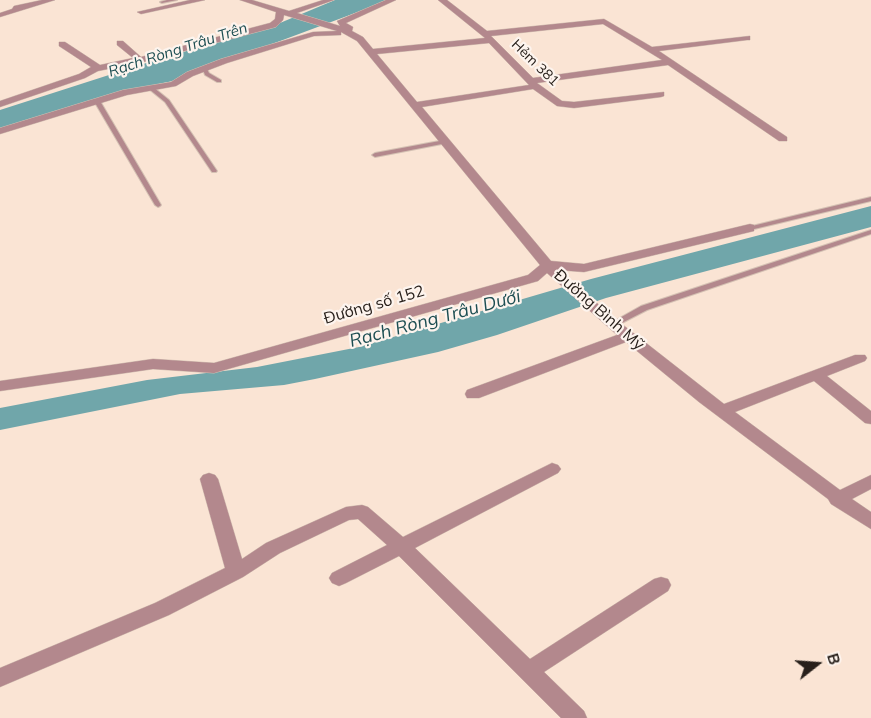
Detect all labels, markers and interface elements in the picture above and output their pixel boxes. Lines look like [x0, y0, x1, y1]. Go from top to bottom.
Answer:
water label: Rạch Ròng Trâu Trên [106, 19, 250, 81]
street label: Hẻm 381 [508, 36, 562, 90]
street label: Đường Bình Mỹ [550, 266, 648, 354]
street label: Đường số 152 [322, 281, 426, 329]
water label: Rạch Ròng Trâu Dưới [347, 286, 523, 352]
north arrow [787, 634, 847, 694]
text: B [823, 651, 845, 667]

